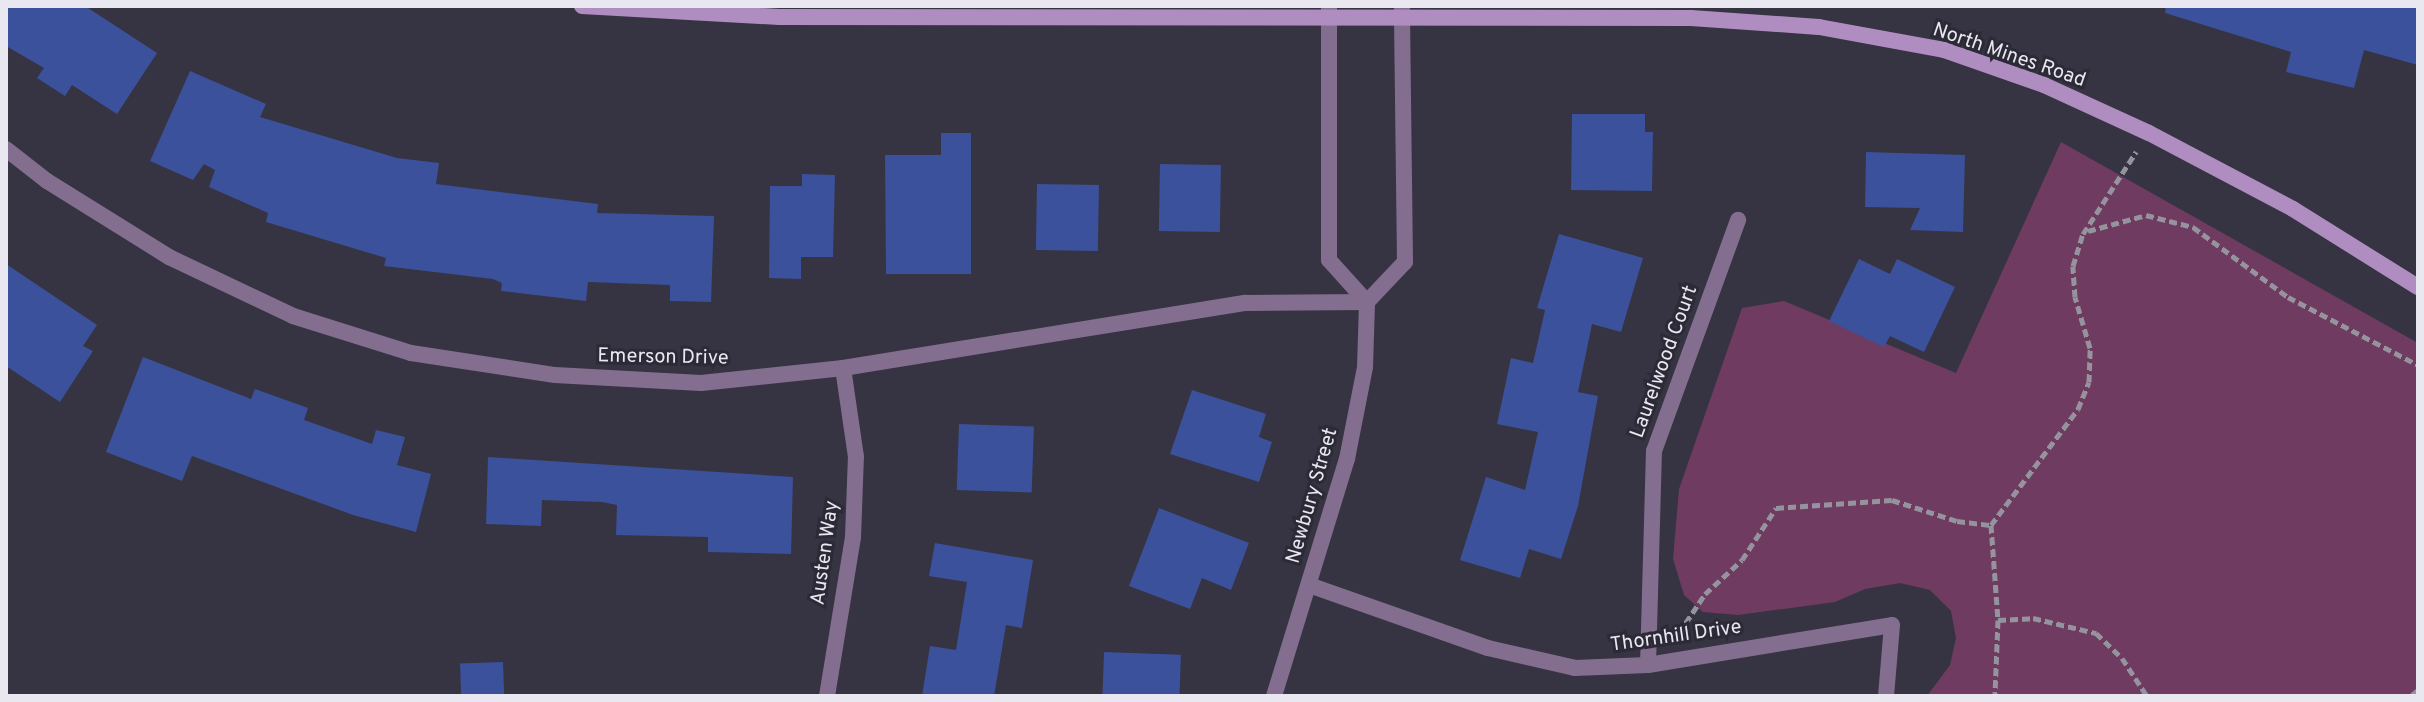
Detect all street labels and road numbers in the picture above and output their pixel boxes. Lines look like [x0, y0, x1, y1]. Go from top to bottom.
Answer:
street label: North Mines Road [1929, 19, 2089, 93]
street label: Laurelwood Court [1626, 282, 1704, 442]
street label: Emerson Drive [597, 345, 729, 371]
street label: Newbury Street [1282, 425, 1344, 567]
street label: Austen Way [807, 499, 845, 607]
street label: Thornhill Drive [1609, 616, 1743, 658]

